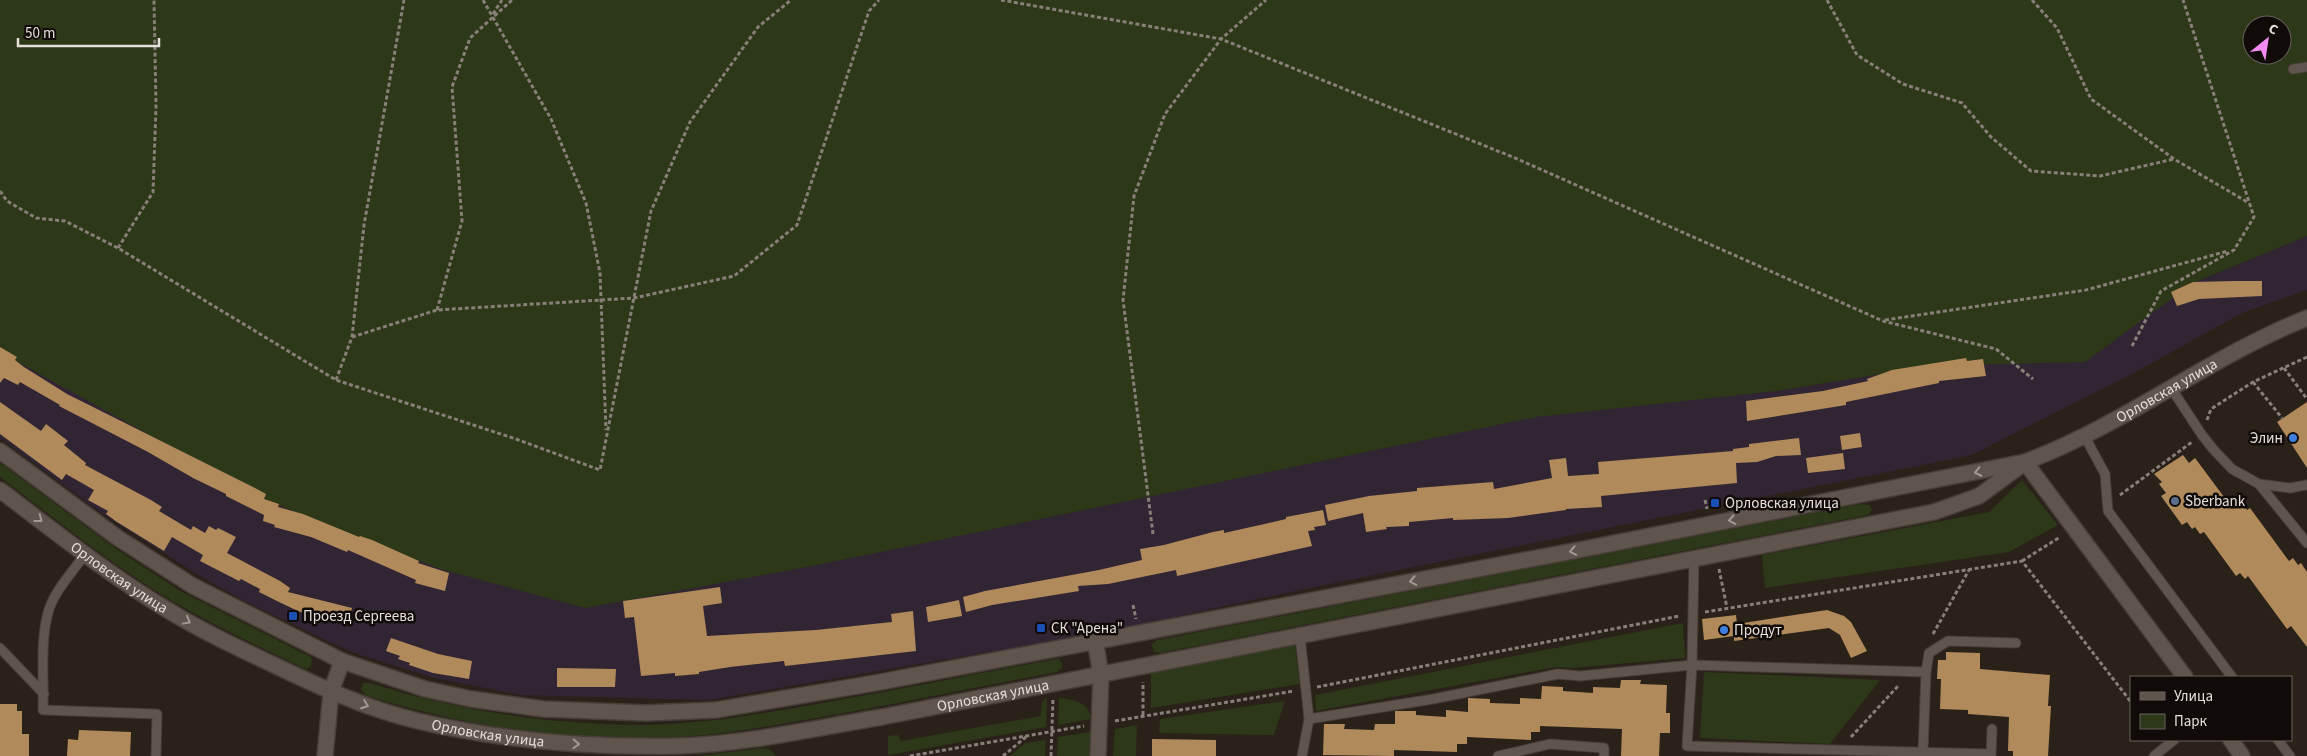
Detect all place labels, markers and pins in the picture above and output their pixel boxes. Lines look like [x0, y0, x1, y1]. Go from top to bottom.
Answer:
place label: Элин [2250, 428, 2283, 449]
marker: Элин [2287, 432, 2299, 444]
place label: Sberbank [2185, 491, 2246, 512]
place label: Орловская улица [1725, 493, 1839, 514]
marker: Sberbank [2169, 495, 2181, 507]
marker: Орловская улица [1709, 497, 1721, 509]
place label: Проезд Сергеева [303, 606, 414, 627]
marker: Проезд Сергеева [287, 610, 299, 622]
place label: СК "Арена" [1051, 618, 1123, 639]
place label: Продут [1734, 620, 1782, 641]
marker: СК "Арена" [1035, 622, 1047, 634]
marker: Продут [1718, 624, 1730, 636]

